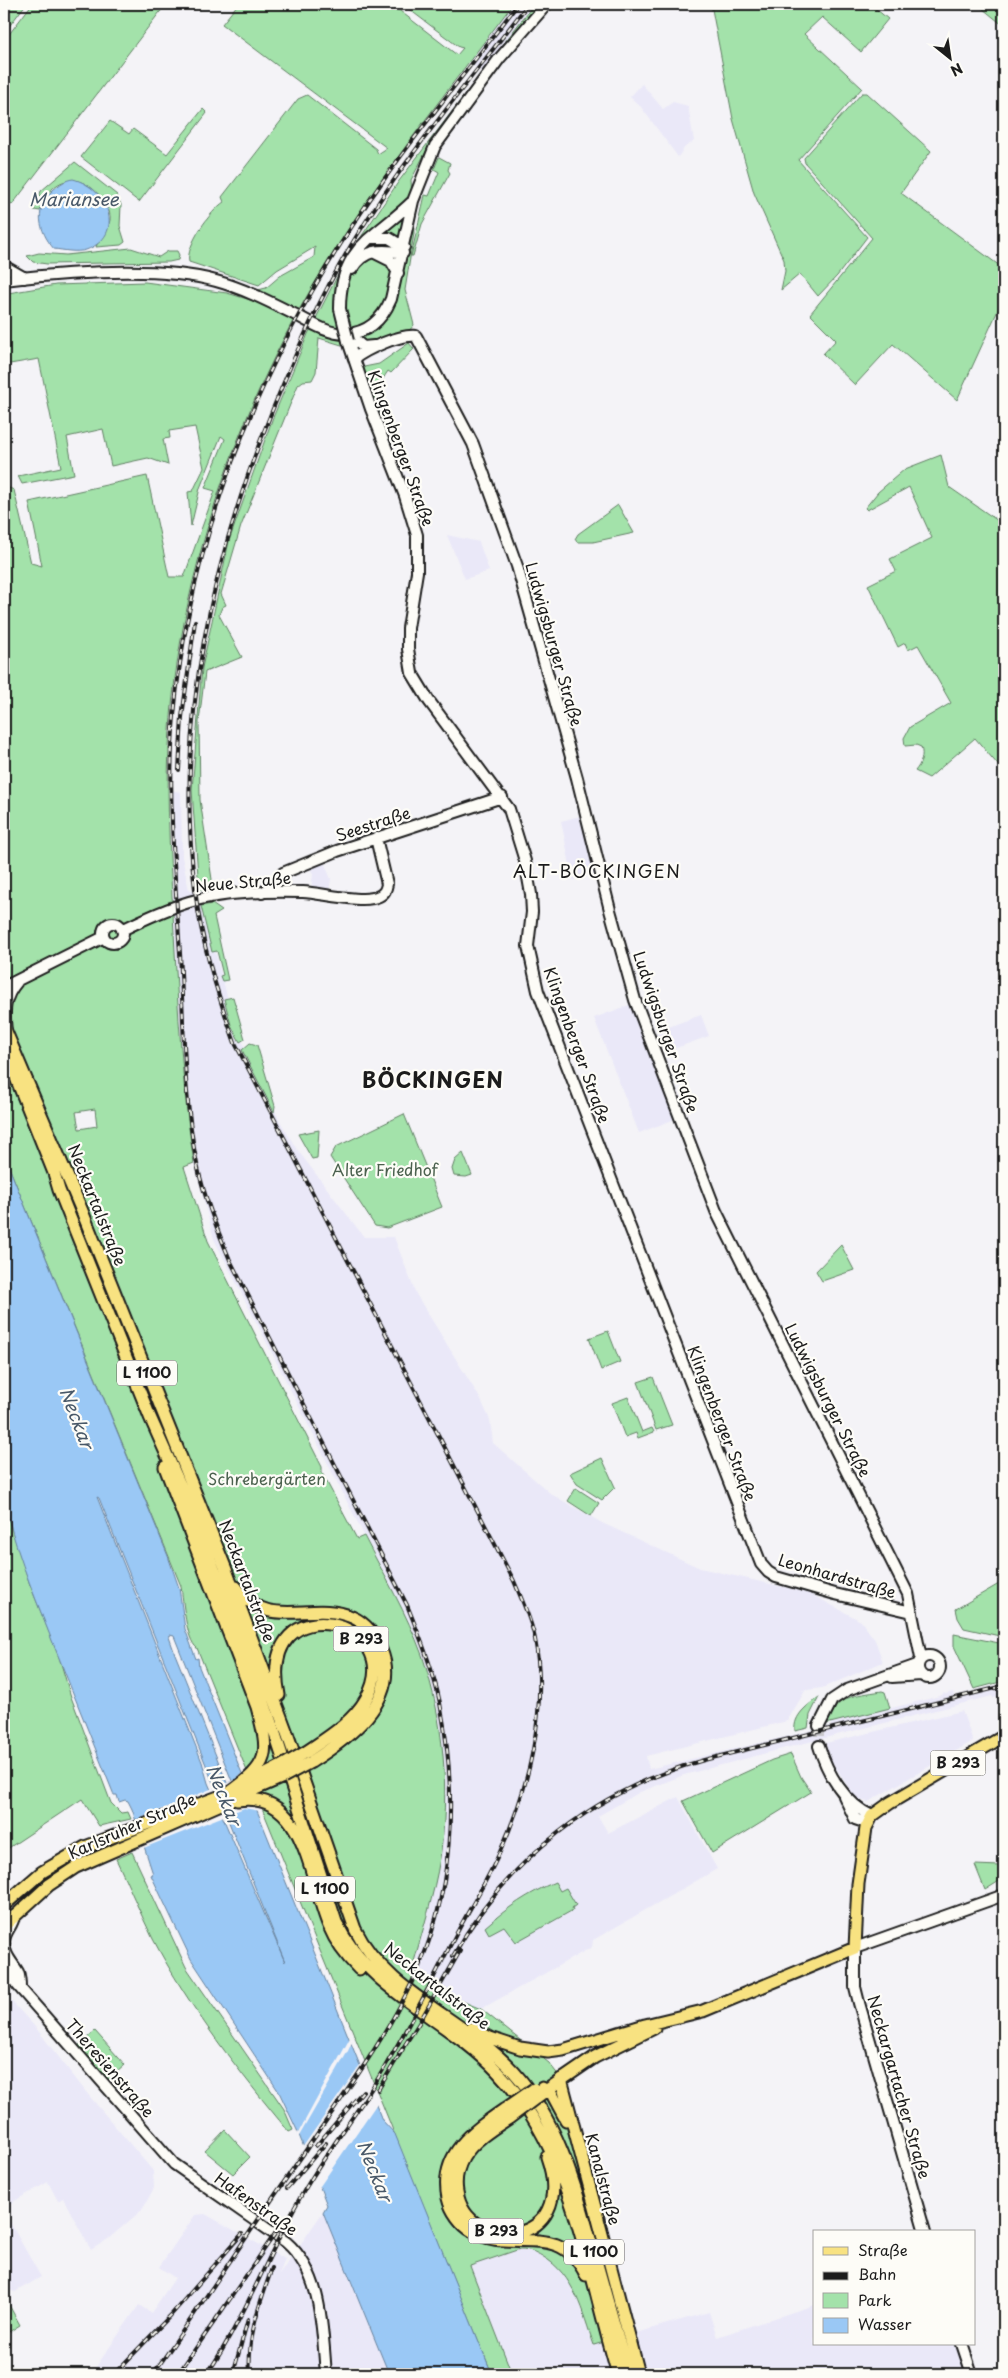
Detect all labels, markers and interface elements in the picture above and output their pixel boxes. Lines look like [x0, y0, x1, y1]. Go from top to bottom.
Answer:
north arrow [926, 32, 976, 82]
text: N [947, 58, 967, 82]
water label: Mariansee [29, 185, 120, 212]
street label: Klingenberger Straße [363, 366, 441, 529]
street label: Ludwigsburger Straße [520, 559, 590, 729]
street label: Seestraße [332, 800, 413, 846]
district label: ALT-BÖCKINGEN [513, 857, 681, 884]
street label: Neue Straße [194, 865, 292, 897]
street label: Ludwigsburger Straße [628, 948, 706, 1116]
street label: Klingenberger Straße [539, 963, 617, 1126]
district label: BÖCKINGEN [362, 1063, 504, 1095]
street label: Neckartalstraße [63, 1140, 133, 1269]
park label: Alter Friedhof [332, 1157, 440, 1181]
street label: Ludwigsburger Straße [780, 1319, 878, 1481]
street label: Klingenberger Straße [682, 1342, 764, 1504]
road number: L 1100 [117, 1360, 177, 1386]
water label: Neckar [53, 1383, 103, 1455]
park label: Schrebergärten [208, 1466, 326, 1490]
street label: Neckartalstraße [214, 1516, 282, 1645]
street label: Leonhardstraße [776, 1547, 899, 1603]
road number: B 293 [334, 1626, 388, 1652]
road number: B 293 [930, 1750, 986, 1776]
water label: Neckar [200, 1760, 250, 1832]
street label: Karlsruher Straße [64, 1786, 199, 1864]
road number: L 1100 [295, 1876, 355, 1902]
street label: Neckartalstraße [379, 1936, 496, 2034]
street label: Neckargartacher Straße [862, 1992, 938, 2181]
street label: Theresienstraße [61, 2012, 161, 2122]
street label: Kanalstraße [580, 2130, 628, 2227]
water label: Neckar [351, 2136, 401, 2208]
street label: Hafenstraße [210, 2166, 303, 2241]
road number: B 293 [468, 2218, 524, 2244]
legend [813, 2230, 976, 2346]
text: Straße [858, 2238, 908, 2261]
road number: L 1100 [564, 2240, 624, 2264]
text: Bahn [858, 2262, 896, 2285]
text: Park [858, 2288, 892, 2311]
text: Wasser [858, 2312, 911, 2335]

